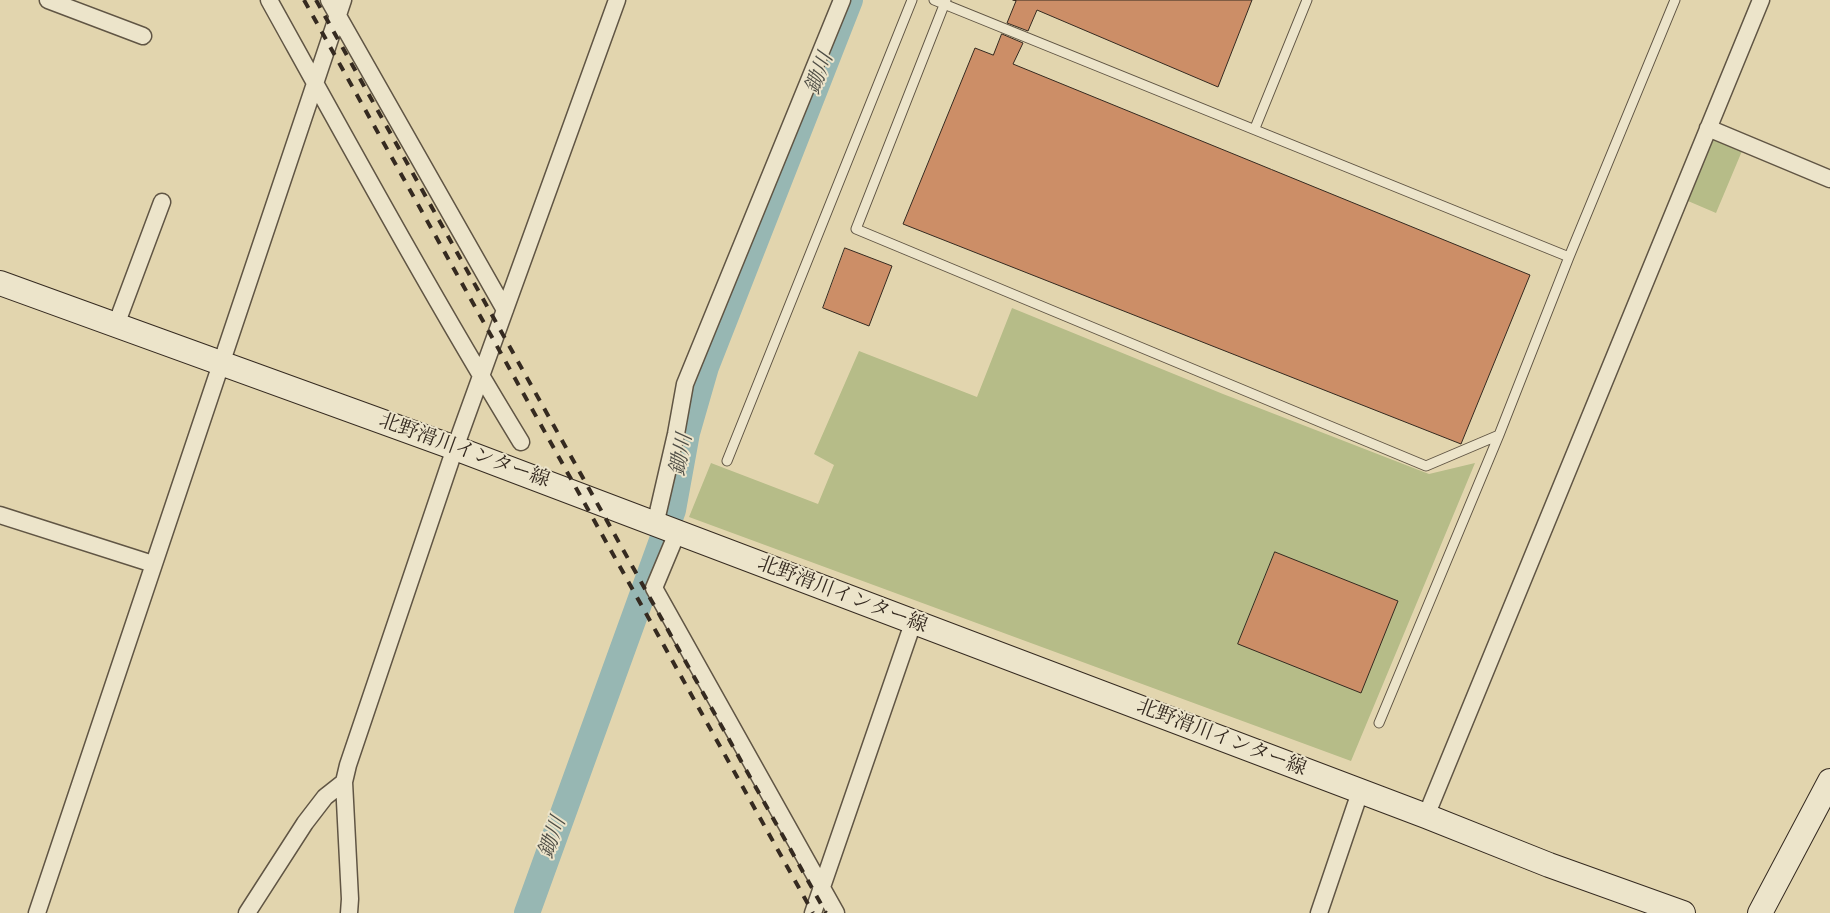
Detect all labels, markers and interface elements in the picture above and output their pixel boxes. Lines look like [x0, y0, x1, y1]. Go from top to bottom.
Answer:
water label: 鋤川 [802, 50, 840, 98]
street label: 北野滑川インター線 [375, 410, 553, 494]
water label: 鋤川 [667, 432, 699, 478]
street label: 北野滑川インター線 [754, 553, 930, 639]
street label: 北野滑川インター線 [1133, 696, 1309, 782]
water label: 鋤川 [535, 814, 573, 862]

